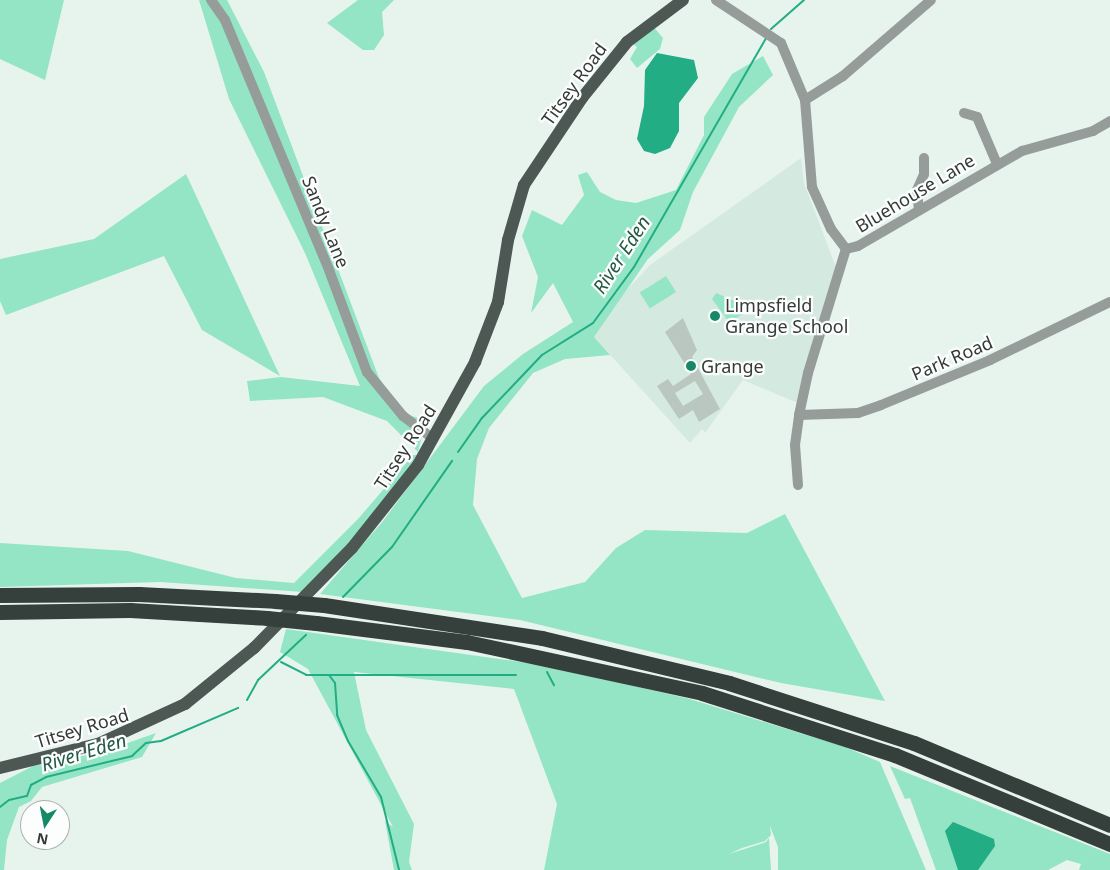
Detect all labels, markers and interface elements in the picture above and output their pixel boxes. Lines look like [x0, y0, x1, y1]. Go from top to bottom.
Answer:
street label: Titsey Road [537, 39, 611, 129]
street label: Bluehouse Lane [852, 149, 978, 237]
street label: Sandy Lane [298, 173, 354, 271]
water label: River Eden [589, 212, 655, 298]
place label: Limpsfield Grange School [725, 295, 848, 338]
marker: Limpsfield Grange School [709, 310, 721, 322]
street label: Park Road [908, 331, 996, 385]
place label: Grange [701, 355, 764, 377]
marker: Grange [685, 360, 697, 372]
street label: Titsey Road [370, 401, 440, 493]
street label: Titsey Road [33, 704, 131, 752]
water label: River Eden [39, 729, 129, 777]
north arrow [20, 800, 70, 850]
text: N [35, 829, 50, 850]

